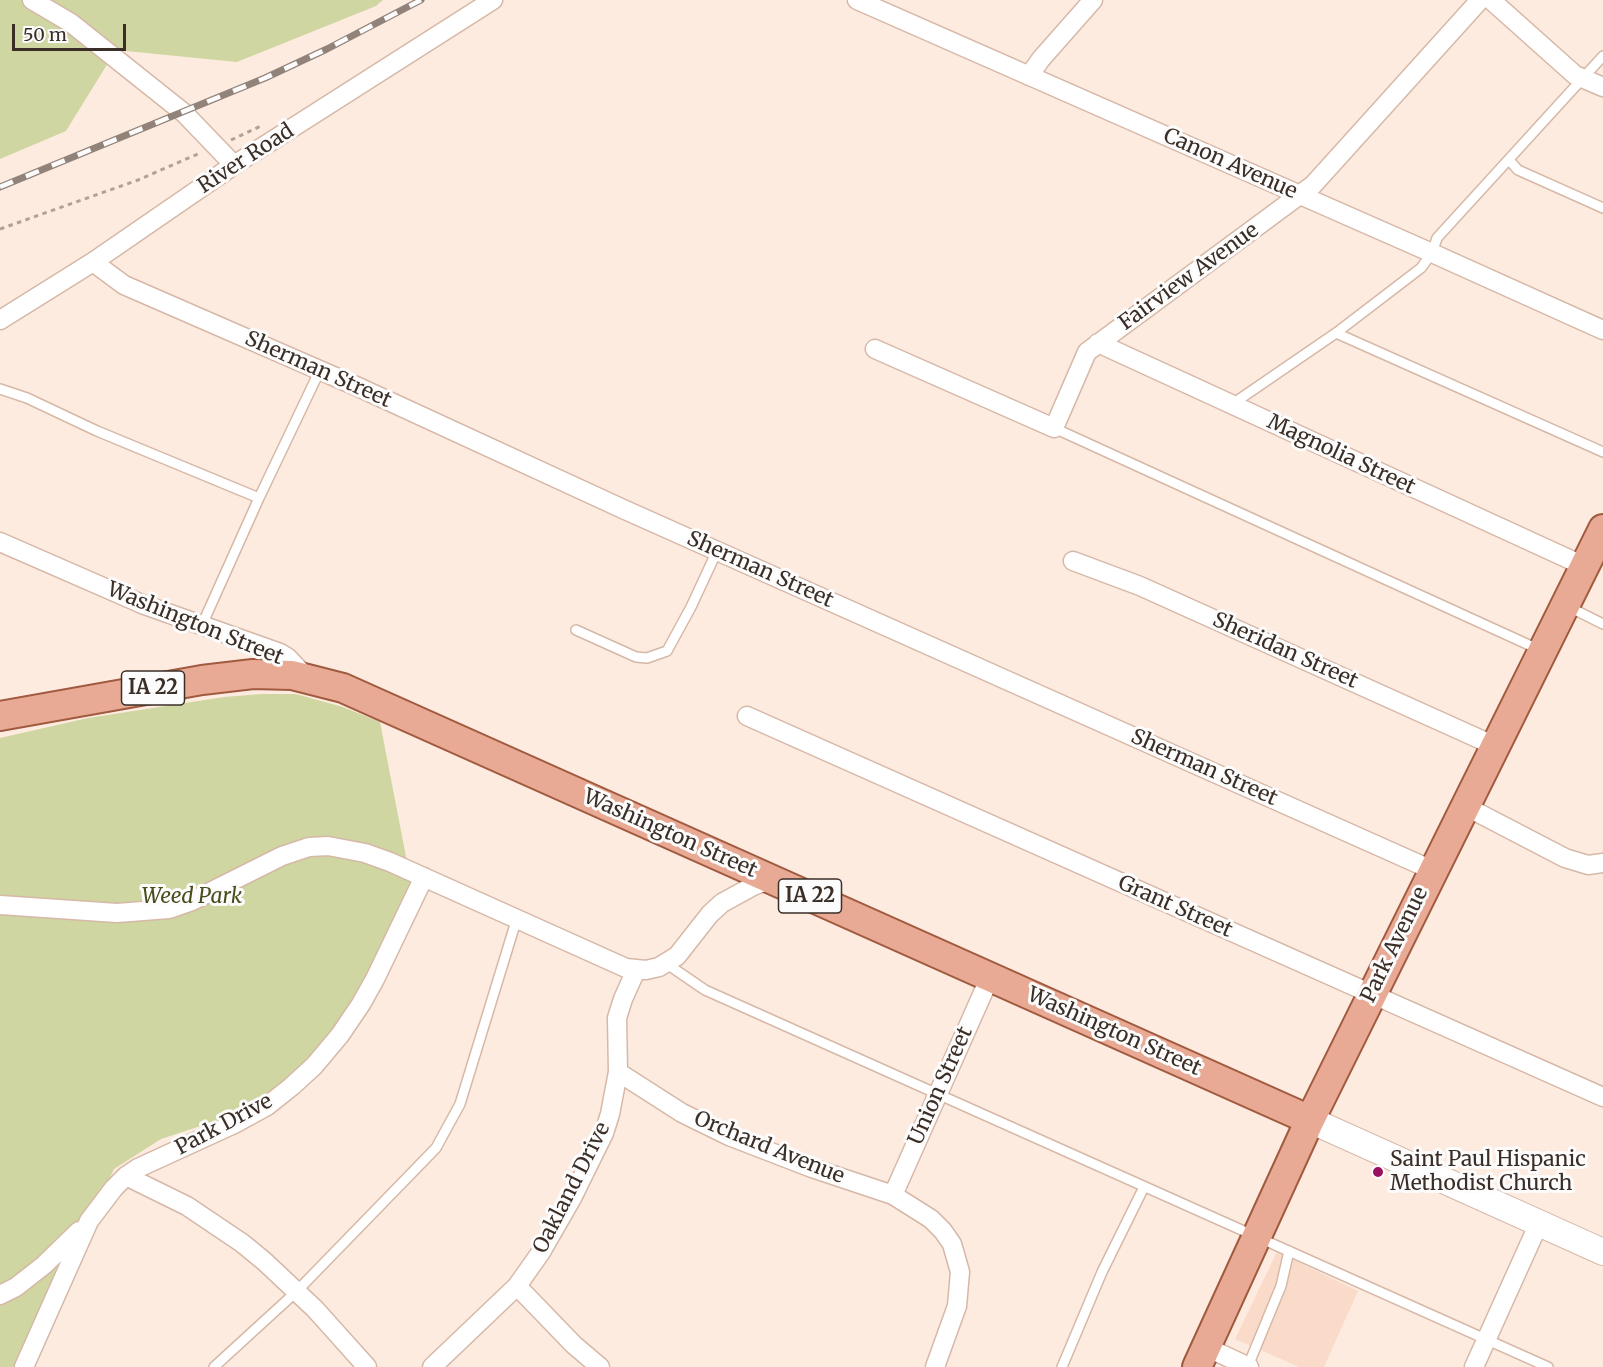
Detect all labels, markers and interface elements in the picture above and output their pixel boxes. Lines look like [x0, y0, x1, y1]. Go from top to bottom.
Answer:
scale bar [15, 12, 129, 50]
text: 50 m [23, 23, 67, 46]
street label: River Road [193, 119, 299, 199]
street label: Canon Avenue [1159, 123, 1301, 205]
street label: Fairview Avenue [1114, 218, 1264, 336]
street label: Sherman Street [241, 326, 395, 414]
street label: Magnolia Street [1263, 410, 1419, 500]
street label: Sherman Street [683, 526, 837, 614]
street label: Washington Street [103, 577, 287, 671]
street label: Sheridan Street [1208, 608, 1362, 694]
road number: IA 22 [122, 671, 184, 705]
street label: Sherman Street [1127, 724, 1281, 812]
street label: Washington Street [579, 784, 761, 884]
street label: Grant Street [1114, 871, 1236, 943]
road number: IA 22 [778, 879, 842, 913]
street label: Park Avenue [1356, 883, 1434, 1007]
park label: Weed Park [142, 884, 242, 910]
street label: Washington Street [1023, 982, 1205, 1082]
street label: Union Street [904, 1023, 978, 1149]
street label: Park Drive [171, 1089, 277, 1161]
street label: Orchard Avenue [690, 1106, 848, 1190]
street label: Oakland Drive [528, 1118, 616, 1258]
place label: Saint Paul Hispanic Methodist Church [1390, 1147, 1586, 1197]
marker: Saint Paul Hispanic Methodist Church [1371, 1165, 1385, 1179]

